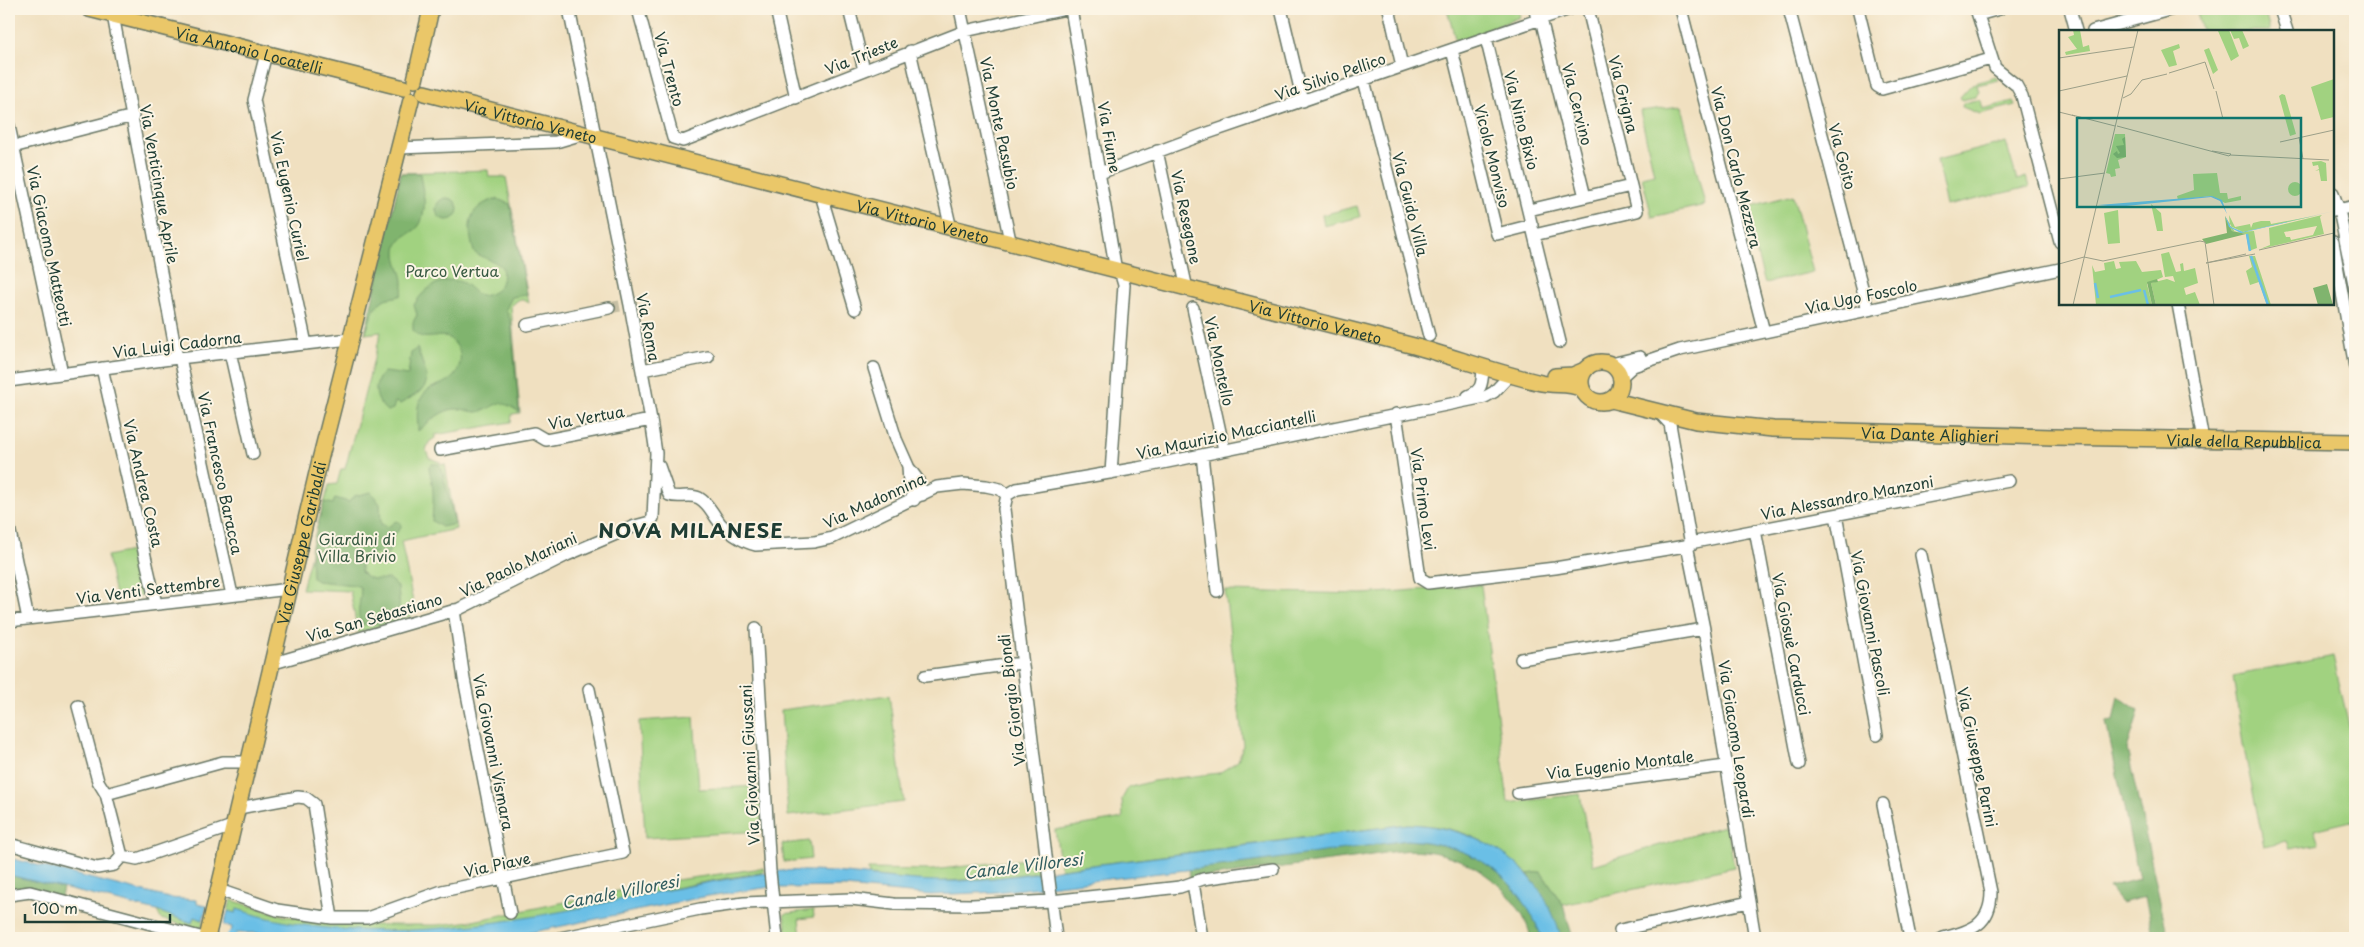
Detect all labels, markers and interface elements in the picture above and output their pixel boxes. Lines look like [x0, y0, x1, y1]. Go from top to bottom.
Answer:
street label: Via Antonio Locatelli [173, 20, 325, 79]
street label: Via Trento [649, 29, 691, 109]
street label: Via Trieste [821, 30, 901, 80]
inset map [2059, 30, 2334, 305]
street label: Via Silvio Pellico [1271, 46, 1389, 106]
street label: Via Grigna [1603, 53, 1645, 136]
street label: Via Monte Pasubio [975, 54, 1025, 192]
street label: Via Cervino [1557, 60, 1599, 148]
street label: Via Nino Bixio [1499, 68, 1545, 172]
street label: Via Don Carlo Mezzera [1706, 84, 1768, 251]
street label: Via Vittorio Veneto [462, 92, 600, 148]
street label: Via Fiume [1092, 99, 1128, 175]
street label: Via Venticinque Aprile [135, 102, 185, 266]
street label: Vicolo Monviso [1469, 102, 1517, 210]
street label: Via Goito [1823, 120, 1863, 192]
street label: Via Eugenio Curiel [265, 129, 315, 263]
street label: Via Guido Villa [1387, 149, 1435, 259]
street label: Via Giacomo Matteotti [22, 163, 78, 329]
street label: Via Resegone [1166, 168, 1208, 266]
street label: Via Vittorio Veneto [854, 192, 992, 249]
park label: Parco Vertua [405, 259, 499, 282]
street label: Via Ugo Foscolo [1803, 273, 1919, 319]
street label: Via Roma [631, 291, 667, 363]
street label: Via Vittorio Veneto [1246, 293, 1384, 349]
street label: Via Montello [1199, 314, 1241, 408]
street label: Via Luigi Cadorna [111, 325, 243, 363]
street label: Via Francesco Baracca [193, 390, 250, 557]
street label: Via Vertua [546, 399, 626, 435]
street label: Via Maurizio Macciantelli [1134, 404, 1318, 464]
street label: Via Andrea Costa [118, 417, 170, 550]
street label: Via Dante Alighieri [1861, 420, 1999, 447]
street label: Viale della Repubblica [2166, 427, 2322, 453]
street label: Via Primo Levi [1405, 446, 1443, 552]
street label: Via Giuseppe Garibaldi [270, 459, 331, 627]
street label: Via Madonnina [819, 466, 930, 534]
street label: Via Alessandro Manzoni [1759, 469, 1935, 525]
district label: NOVA MILANESE [598, 515, 784, 545]
street label: Via Paolo Mariani [455, 526, 581, 602]
park label: Giardini di Villa Brivio [318, 527, 396, 567]
street label: Via Giovanni Pascoli [1846, 548, 1896, 698]
street label: Via Venti Settembre [75, 569, 221, 609]
street label: Via Giosuè Carducci [1767, 571, 1817, 717]
street label: Via San Sebastiano [303, 587, 445, 647]
street label: Via Giorgio Biondi [991, 633, 1031, 767]
street label: Via Giacomo Leopardi [1713, 658, 1761, 820]
street label: Via Giovanni Vismara [468, 672, 521, 833]
street label: Via Giovanni Giussani [733, 684, 765, 846]
street label: Via Giuseppe Parini [1952, 685, 2004, 829]
street label: Via Eugenio Montale [1545, 744, 1695, 784]
street label: Via Piave [461, 846, 533, 882]
water label: Canale Villoresi [963, 846, 1086, 884]
water label: Canale Villoresi [559, 867, 683, 914]
scale bar [25, 892, 170, 924]
text: 100 m [32, 896, 78, 919]

